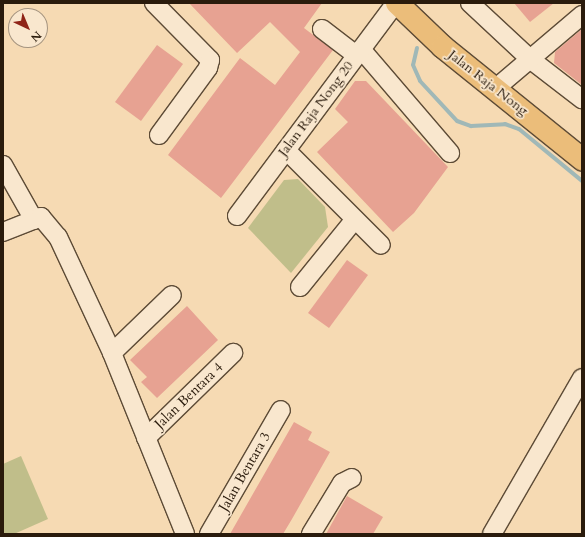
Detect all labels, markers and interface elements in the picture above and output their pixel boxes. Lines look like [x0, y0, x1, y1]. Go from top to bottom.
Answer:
north arrow [8, 8, 48, 48]
text: N [27, 28, 45, 45]
street label: Jalan Raja Nong [445, 47, 531, 119]
street label: Jalan Raja Nong 20 [275, 58, 357, 160]
street label: Jalan Bentara 4 [151, 359, 227, 433]
street label: Jalan Bentara 3 [216, 429, 274, 515]

